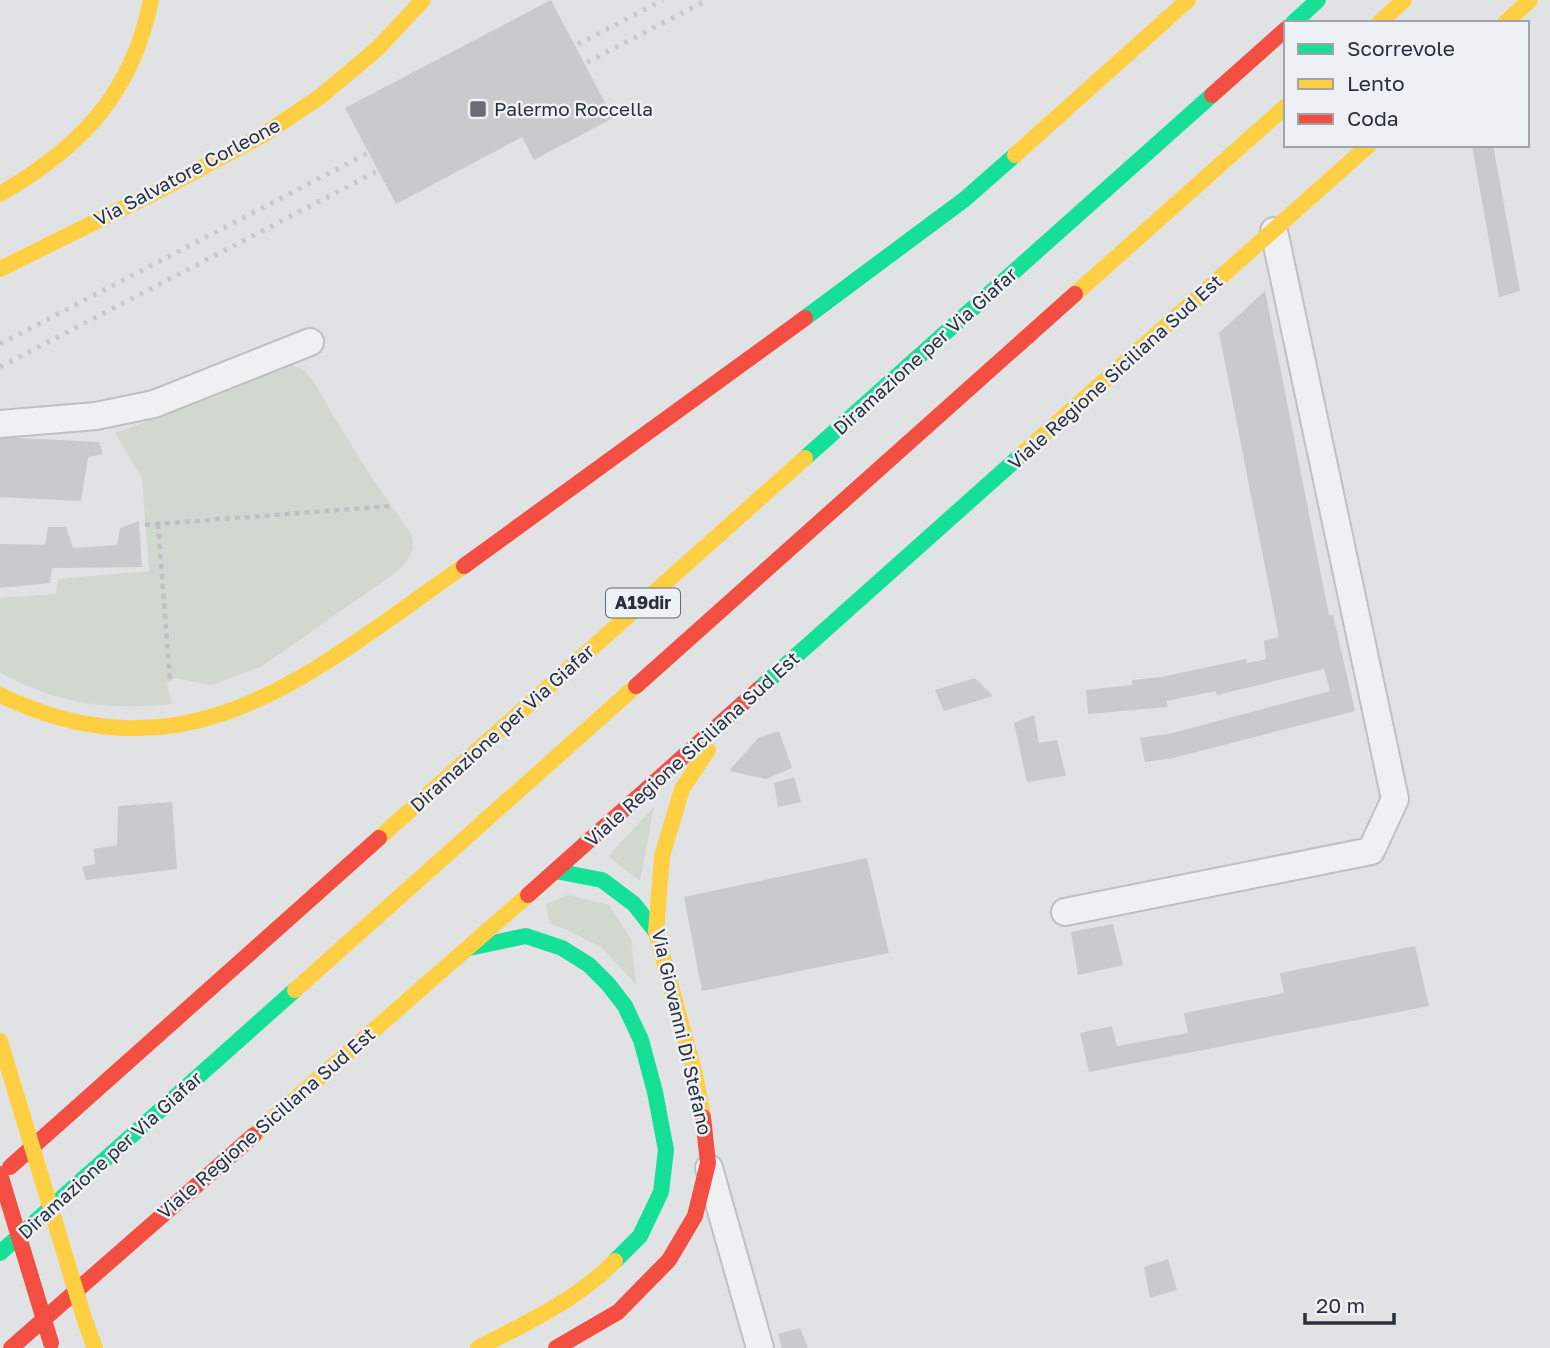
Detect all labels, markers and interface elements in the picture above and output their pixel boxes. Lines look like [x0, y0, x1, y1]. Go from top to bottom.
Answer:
legend [1284, 21, 1529, 147]
text: Scorrevole [1347, 35, 1455, 61]
text: Lento [1347, 70, 1405, 96]
place label: Palermo Roccella [494, 97, 653, 120]
marker: Palermo Roccella [468, 99, 488, 119]
text: Coda [1347, 105, 1399, 131]
street label: Via Salvatore Corleone [90, 113, 284, 230]
street label: Diramazione per Via Giafar [828, 262, 1022, 439]
street label: Viale Regione Siciliana Sud Est [1003, 269, 1227, 474]
road number: A19dir [606, 588, 680, 618]
street label: Diramazione per Via Giafar [405, 639, 599, 816]
street label: Viale Regione Siciliana Sud Est [580, 646, 804, 851]
street label: Via Giovanni Di Stefano [648, 927, 717, 1137]
street label: Viale Regione Siciliana Sud Est [152, 1022, 379, 1223]
street label: Diramazione per Via Giafar [13, 1066, 207, 1243]
scale bar [1305, 1282, 1394, 1326]
text: 20 m [1316, 1292, 1365, 1318]

